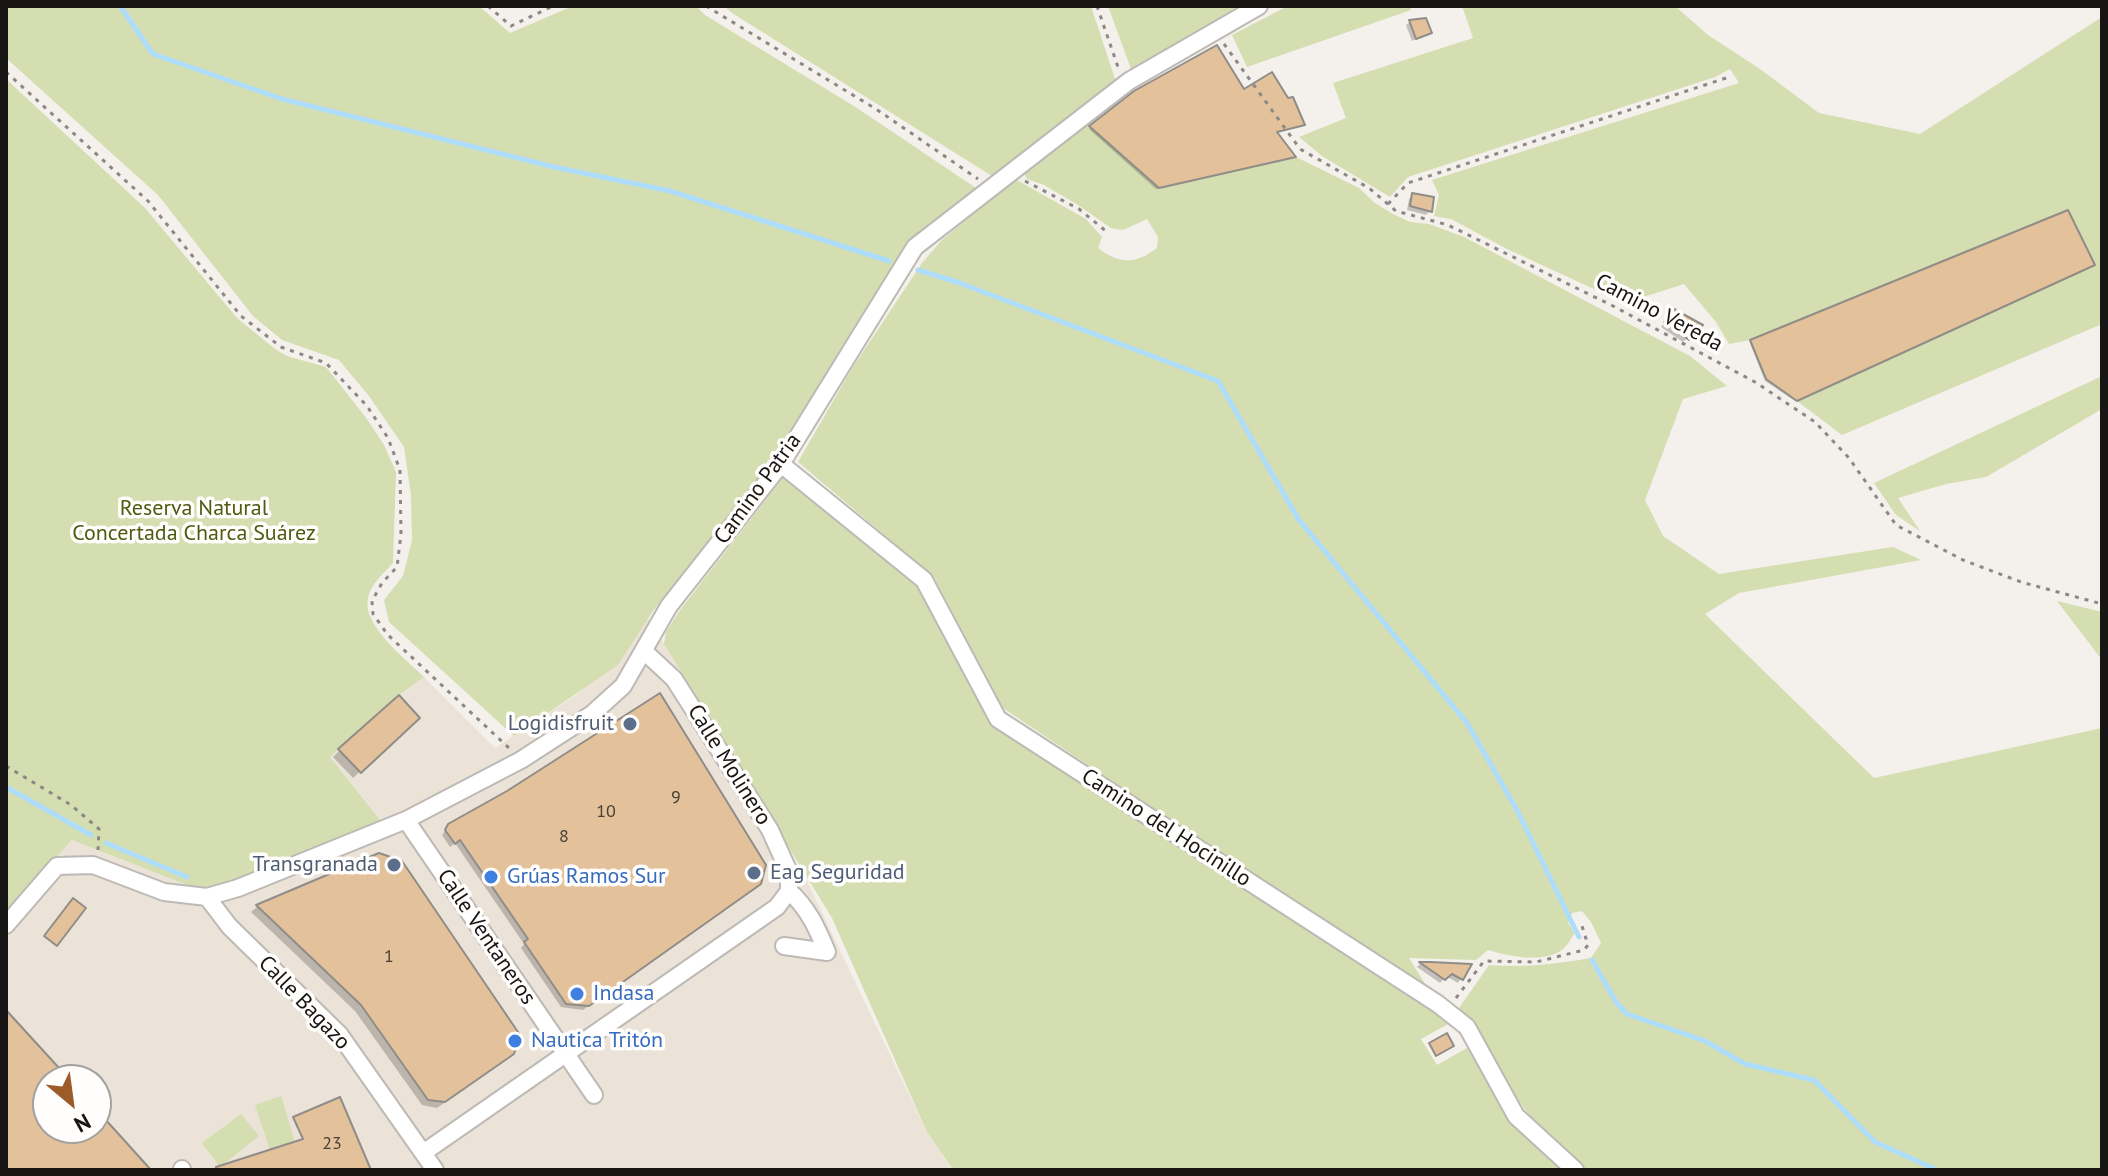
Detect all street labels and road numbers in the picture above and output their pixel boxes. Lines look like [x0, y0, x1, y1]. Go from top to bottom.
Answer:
street label: Camino Vereda [1591, 268, 1727, 358]
street label: Camino Patria [709, 428, 807, 550]
street label: Calle Molinero [682, 700, 776, 830]
street label: Camino del Hocinillo [1076, 763, 1256, 893]
street label: Calle Ventaneros [431, 864, 541, 1010]
street label: Calle Bagazo [253, 950, 355, 1056]

